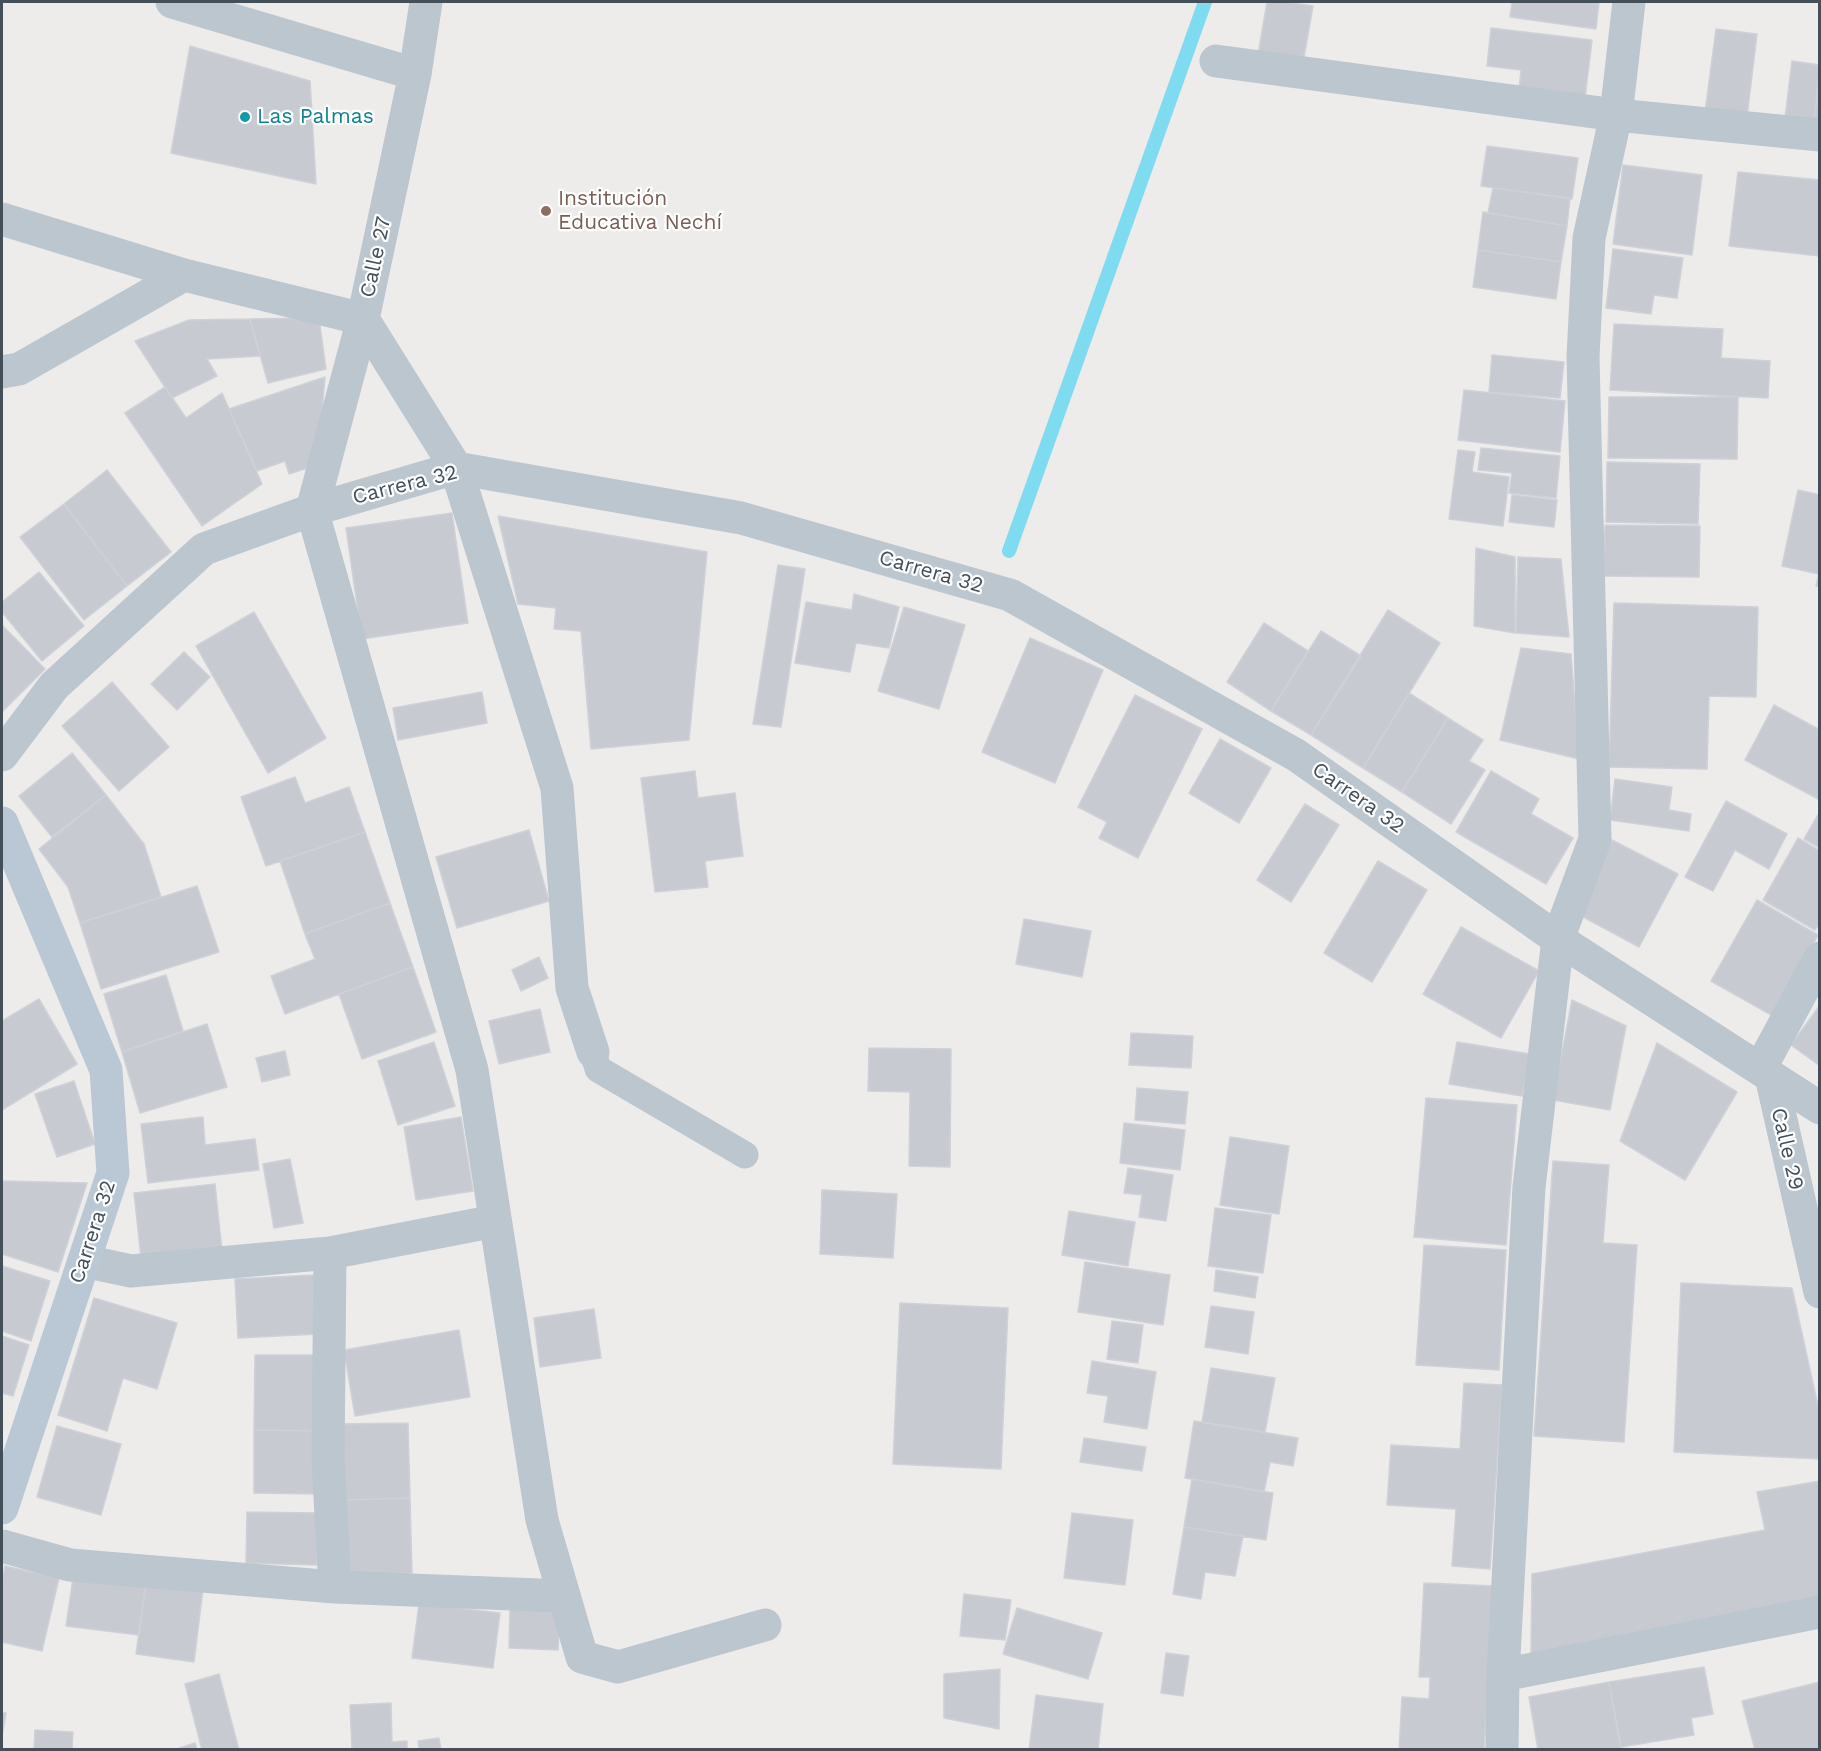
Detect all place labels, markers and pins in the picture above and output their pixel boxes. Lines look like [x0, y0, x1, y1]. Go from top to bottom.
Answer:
place label: Las Palmas [257, 104, 374, 130]
marker: Las Palmas [238, 110, 252, 124]
place label: Institución Educativa Nechí [558, 186, 722, 236]
marker: Institución Educativa Nechí [539, 204, 553, 218]

